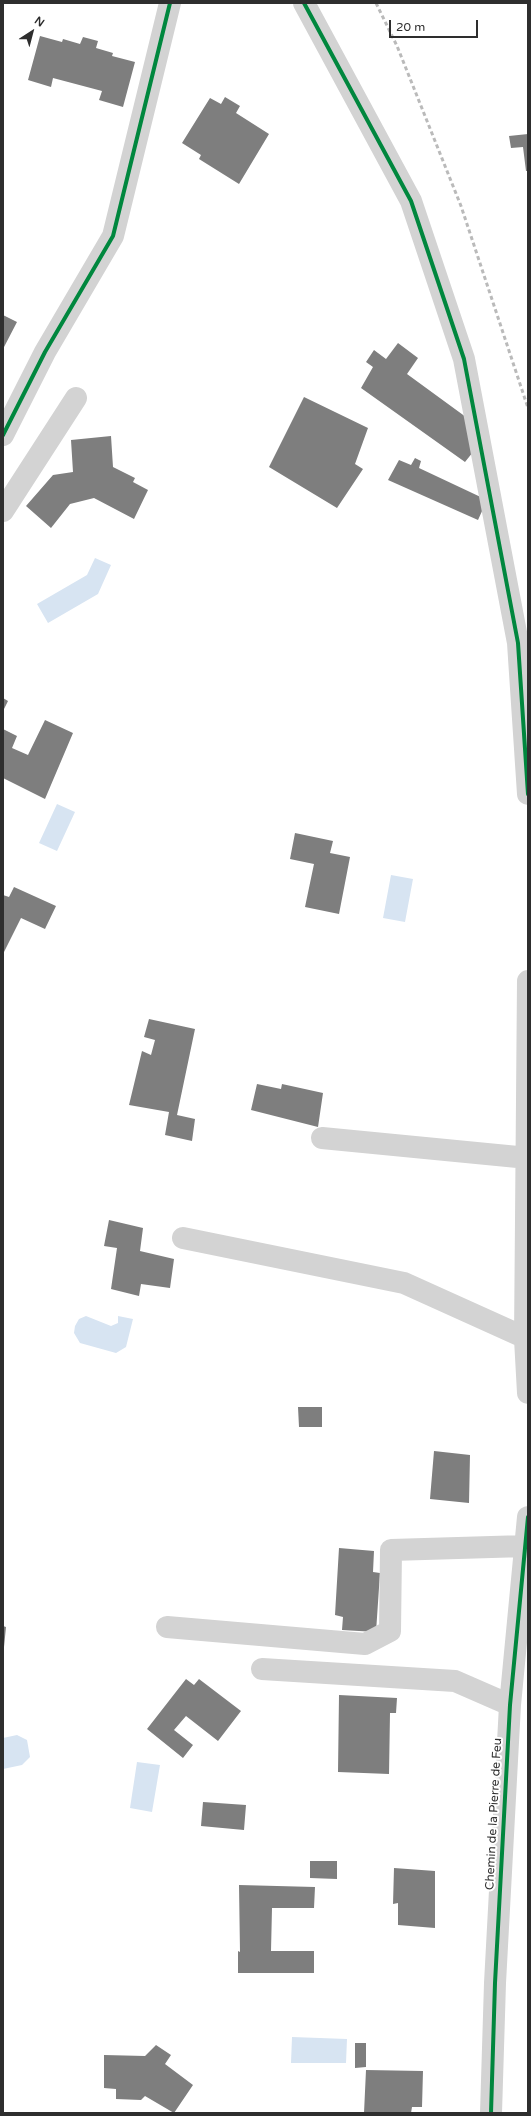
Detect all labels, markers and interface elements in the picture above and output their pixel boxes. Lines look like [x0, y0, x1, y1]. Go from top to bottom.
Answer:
north arrow [12, 12, 52, 52]
scale bar [391, 12, 480, 38]
text: N [32, 14, 47, 30]
text: 20 m [396, 20, 425, 34]
street label: Chemin de la Pierre de Feu [483, 1738, 505, 1890]

